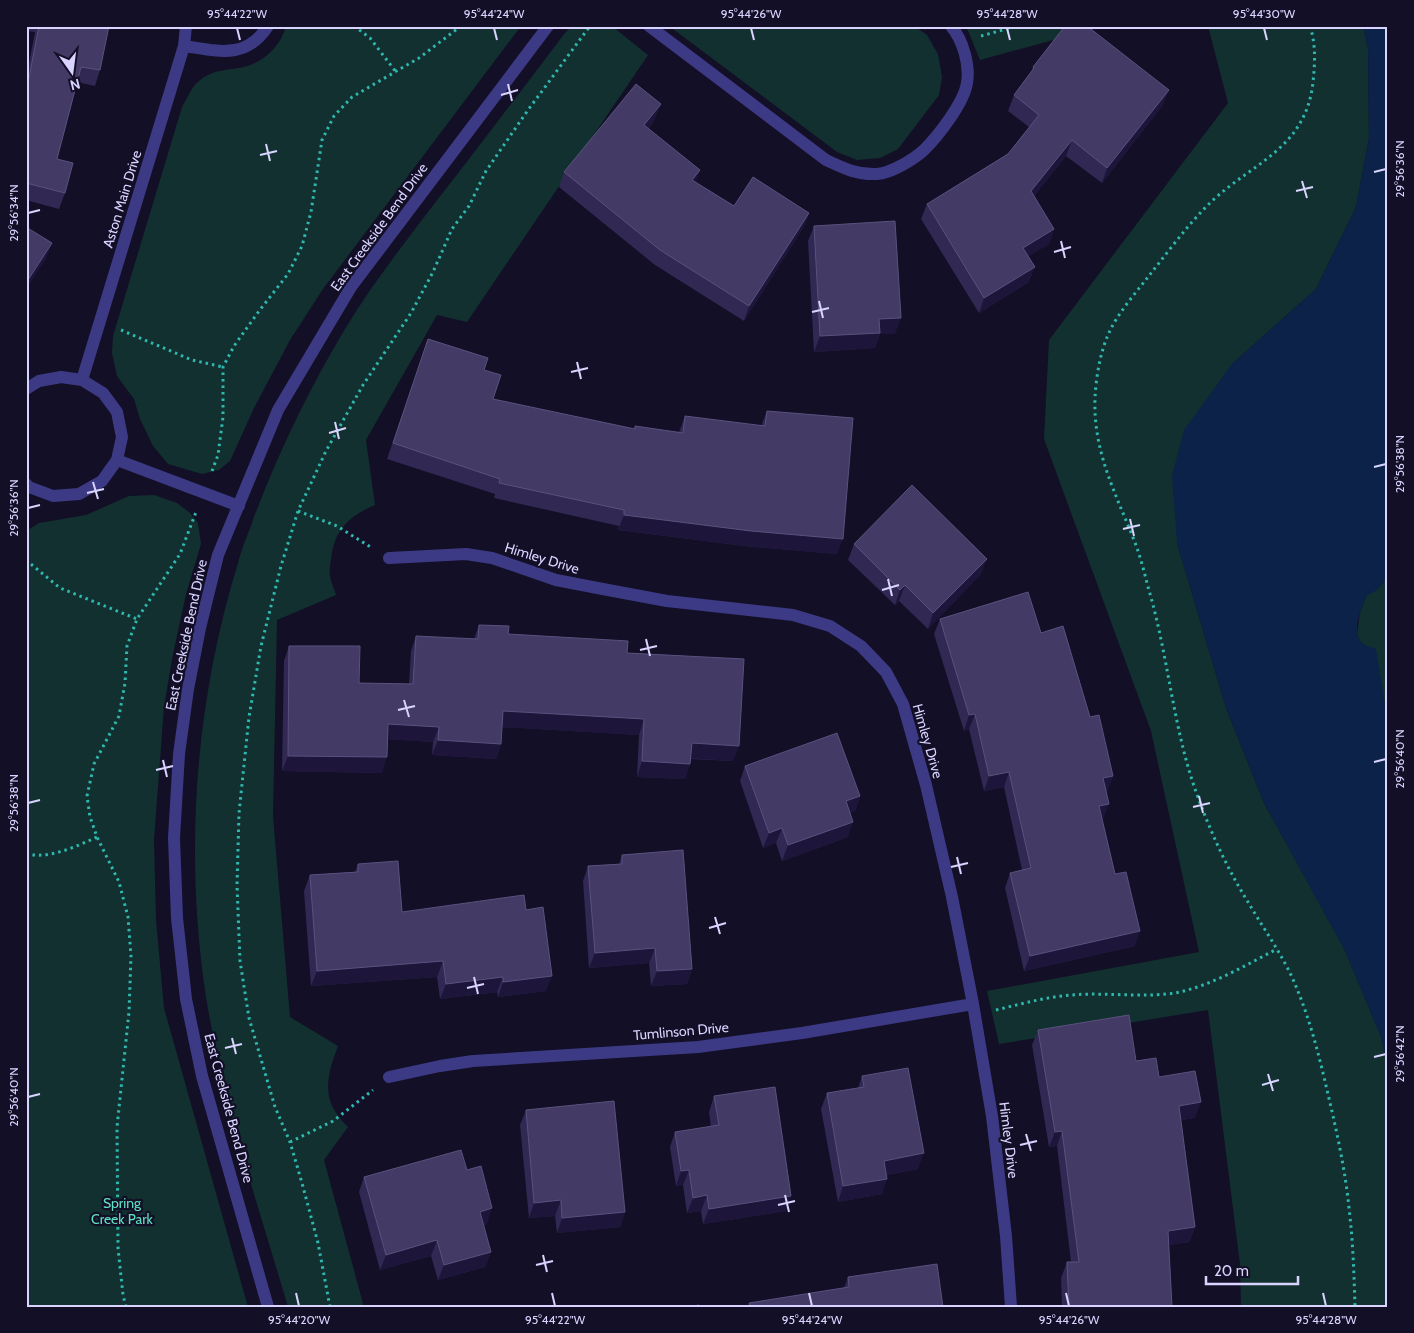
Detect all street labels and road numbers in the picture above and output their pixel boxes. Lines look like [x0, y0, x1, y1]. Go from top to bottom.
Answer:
street label: Aston Main Drive [99, 148, 145, 250]
street label: East Creekside Bend Drive [326, 159, 432, 295]
street label: Himley Drive [503, 538, 581, 578]
street label: East Creekside Bend Drive [161, 558, 211, 712]
street label: Himley Drive [909, 702, 947, 780]
street label: Tumlinson Drive [632, 1018, 730, 1044]
street label: East Creekside Bend Drive [200, 1031, 258, 1185]
street label: Himley Drive [995, 1101, 1023, 1179]

